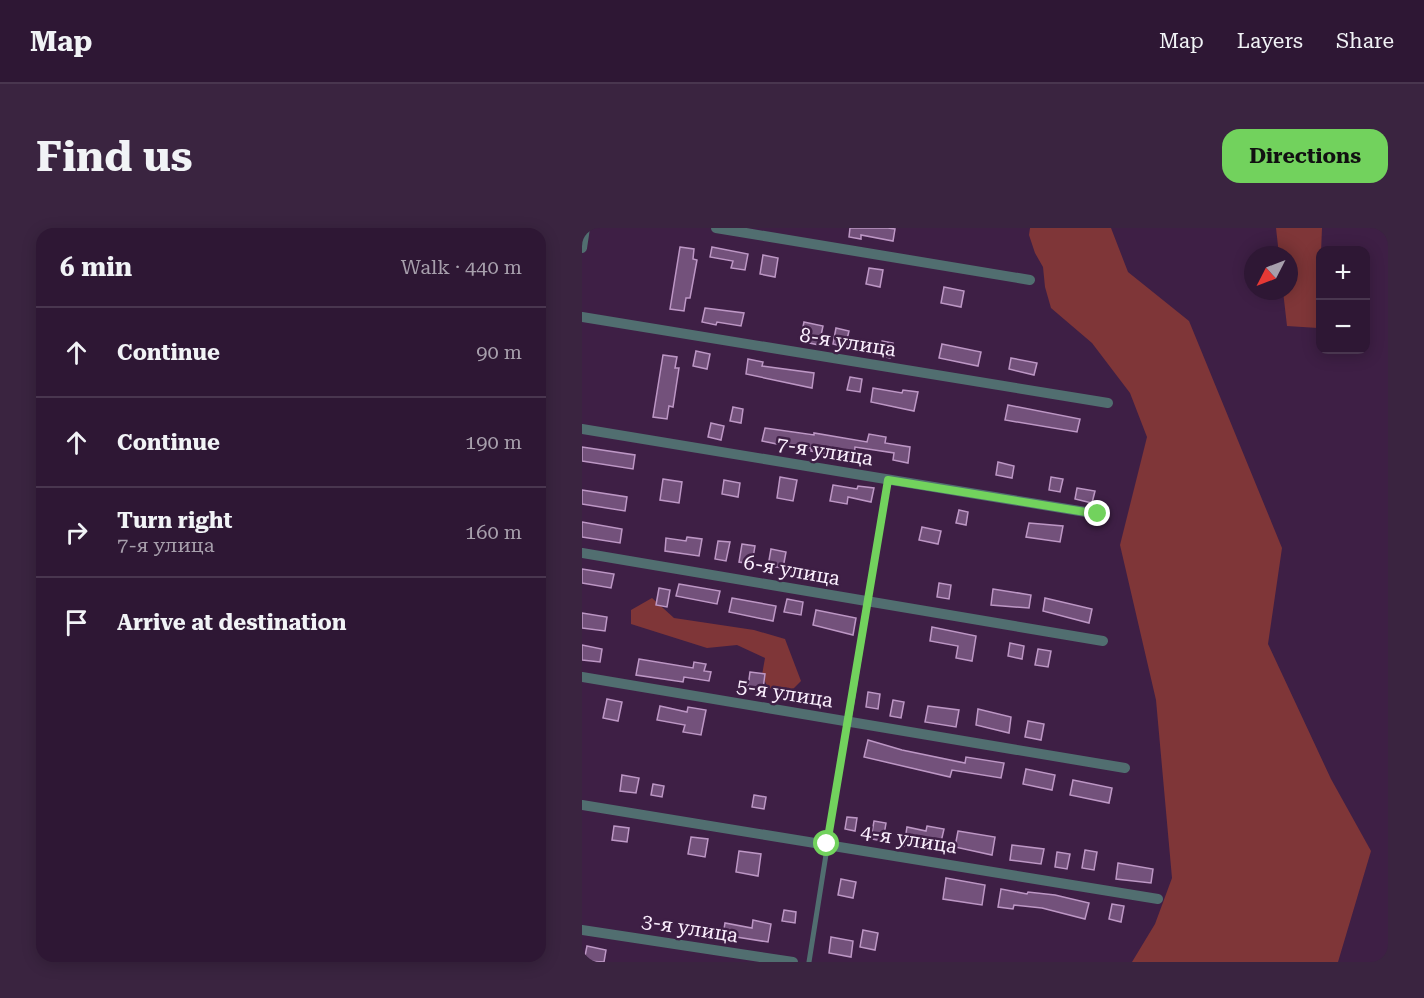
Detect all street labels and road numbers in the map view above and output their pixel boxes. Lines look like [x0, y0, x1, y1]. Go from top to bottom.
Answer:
street label: 8-я улица [798, 323, 898, 362]
street label: 7-я улица [775, 432, 875, 471]
street label: 6-я улица [742, 550, 842, 590]
street label: 5-я улица [735, 674, 835, 713]
street label: 4-я улица [859, 820, 959, 859]
street label: 3-я улица [640, 909, 740, 948]

